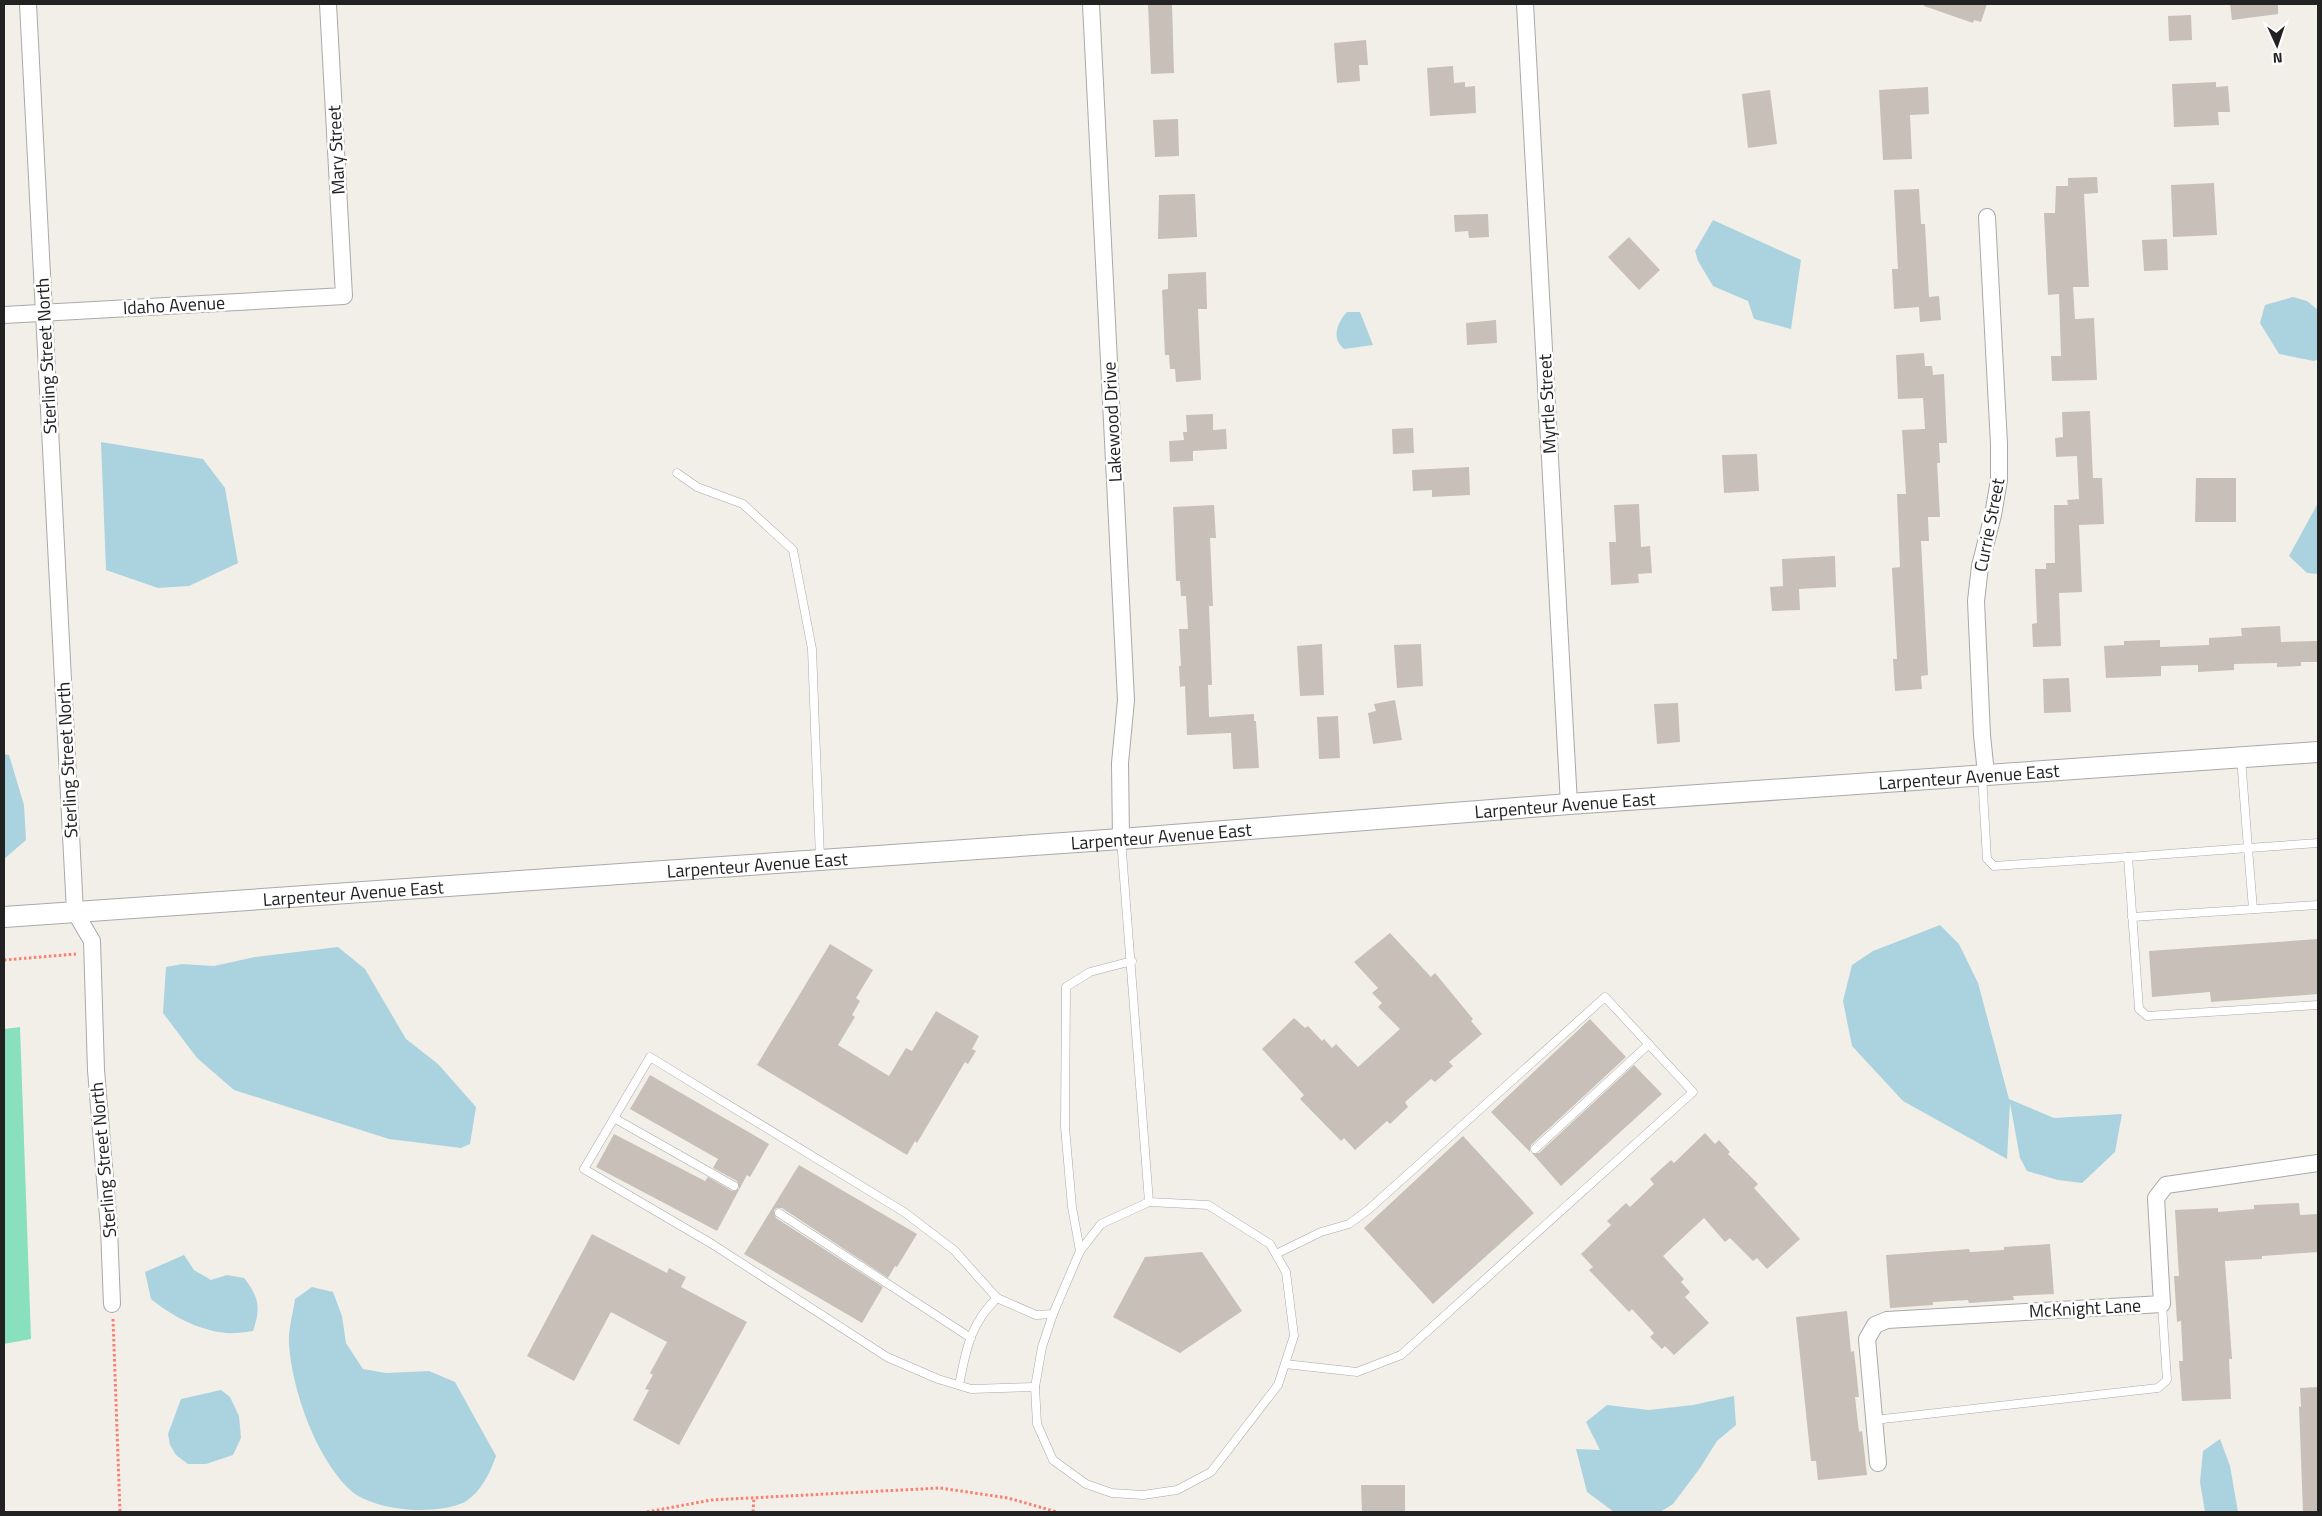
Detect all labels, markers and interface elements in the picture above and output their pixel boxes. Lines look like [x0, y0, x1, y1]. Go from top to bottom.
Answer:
north arrow [2252, 20, 2302, 70]
text: N [2272, 48, 2283, 69]
street label: Mary Street [320, 104, 352, 195]
street label: Sterling Street North [28, 277, 64, 435]
street label: Idaho Avenue [122, 289, 226, 321]
street label: Myrtle Street [1531, 353, 1563, 455]
street label: Lakewood Drive [1095, 361, 1129, 483]
street label: Currie Street [1967, 475, 2011, 574]
street label: Sterling Street North [49, 681, 85, 839]
street label: Larpenteur Avenue East [1878, 756, 2061, 796]
street label: Larpenteur Avenue East [1474, 784, 1657, 825]
street label: Larpenteur Avenue East [1070, 815, 1253, 856]
street label: Larpenteur Avenue East [666, 845, 849, 884]
street label: Larpenteur Avenue East [262, 873, 445, 912]
street label: Sterling Street North [83, 1081, 123, 1239]
street label: McKnight Lane [2028, 1292, 2142, 1324]

